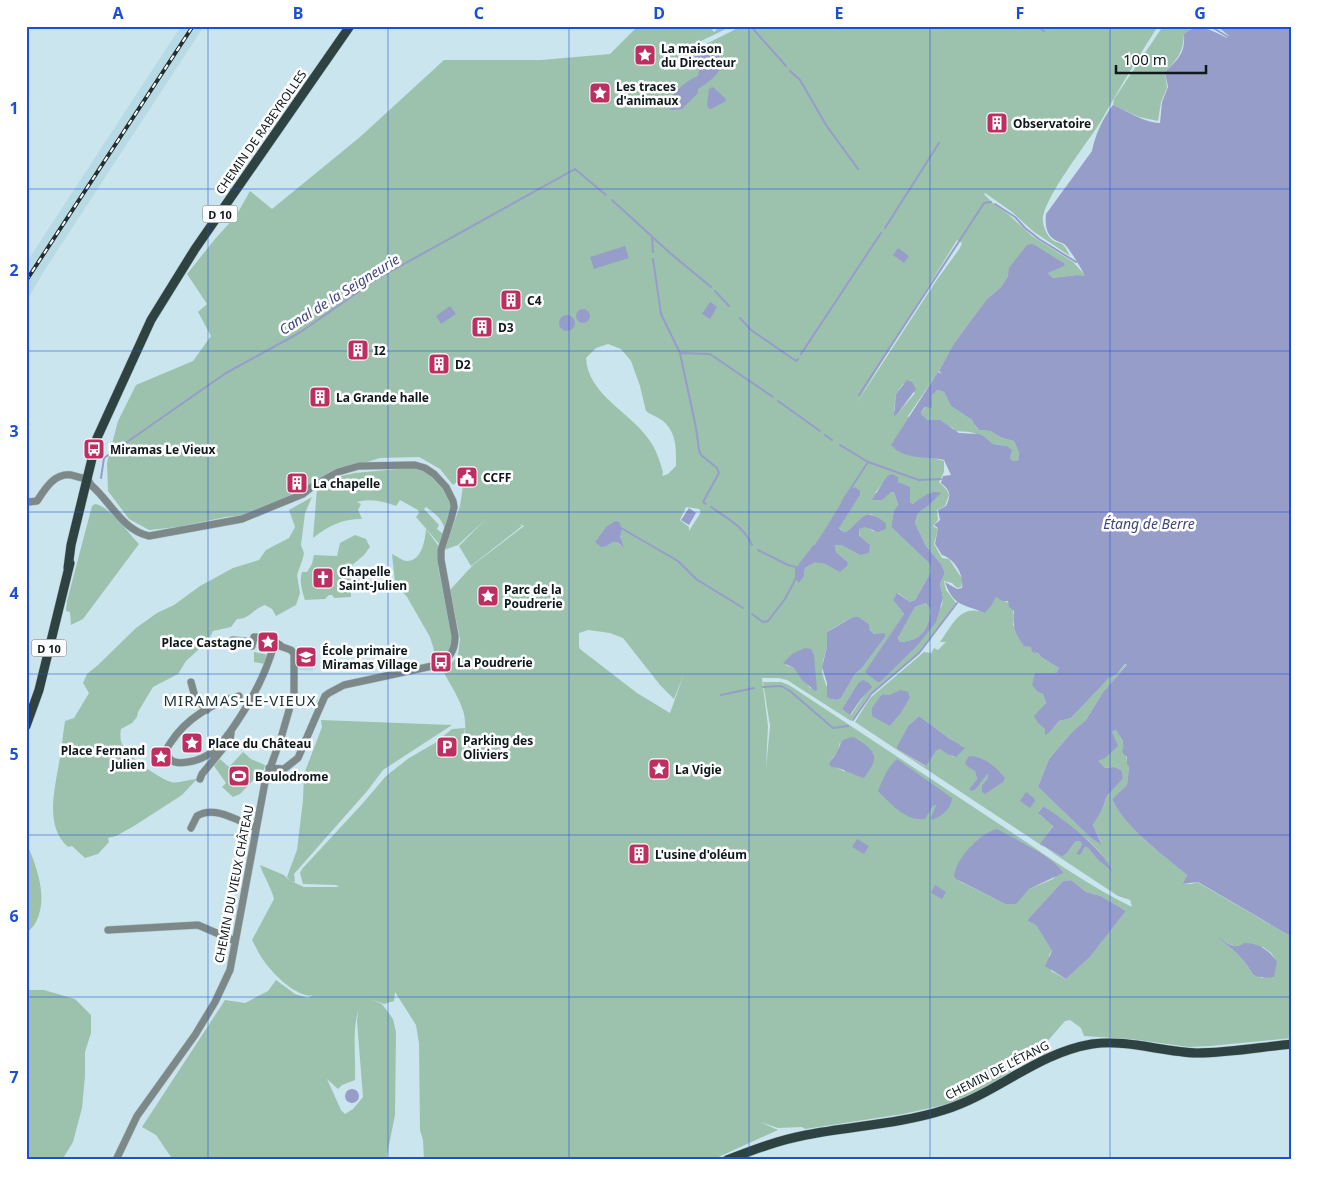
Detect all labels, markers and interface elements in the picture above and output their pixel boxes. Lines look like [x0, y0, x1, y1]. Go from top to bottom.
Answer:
text: A [112, 2, 124, 24]
text: B [293, 2, 303, 24]
text: C [474, 2, 484, 24]
text: D [653, 2, 665, 24]
text: E [835, 2, 844, 24]
text: F [1016, 2, 1024, 24]
text: G [1194, 2, 1206, 24]
place label: La maison du Directeur [661, 40, 737, 71]
scale bar [1116, 42, 1206, 74]
place icon: La maison du Directeur [633, 43, 657, 67]
text: 100 m [1123, 49, 1167, 69]
street label: CHEMIN DE RABEYROLLES [212, 66, 311, 197]
place label: Les traces d'animaux [616, 78, 679, 109]
place icon: Les traces d'animaux [588, 81, 612, 105]
text: 1 [9, 97, 19, 119]
building icon: Observatoire [985, 111, 1009, 135]
place label: Observatoire [1013, 115, 1091, 132]
road number: D 10 [202, 205, 238, 222]
water label: Canal de la Seigneurie [275, 249, 403, 339]
text: 2 [9, 259, 19, 281]
building icon: C4 [499, 288, 523, 312]
place label: C4 [527, 292, 542, 309]
building icon: D3 [470, 315, 494, 339]
place label: D3 [498, 319, 514, 336]
building icon: I2 [346, 338, 370, 362]
place label: I2 [374, 342, 386, 359]
building icon: D2 [427, 352, 451, 376]
place label: D2 [455, 356, 471, 373]
building icon: La Grande halle [308, 385, 332, 409]
place label: La Grande halle [336, 389, 429, 406]
text: 3 [9, 420, 19, 442]
bus stop icon: Miramas Le Vieux [82, 437, 106, 461]
place label: Miramas Le Vieux [110, 441, 216, 458]
public building icon: CCFF [455, 465, 479, 489]
place label: CCFF [483, 469, 511, 486]
building icon: La chapelle [285, 471, 309, 495]
place label: La chapelle [313, 475, 380, 492]
water label: Étang de Berre [1103, 514, 1195, 533]
place label: Chapelle Saint-Julien [339, 563, 407, 594]
church icon: Chapelle Saint-Julien [311, 566, 335, 590]
place label: Parc de la Poudrerie [504, 581, 563, 612]
text: 4 [9, 582, 19, 604]
place icon: Parc de la Poudrerie [476, 584, 500, 608]
place icon: Place Castagne [256, 630, 280, 654]
place label: Place Castagne [161, 634, 252, 651]
road number: D 10 [32, 640, 66, 656]
place label: École primaire Miramas Village [322, 642, 418, 673]
school or university icon: École primaire Miramas Village [294, 645, 318, 669]
bus stop icon: La Poudrerie [429, 650, 453, 674]
place label: La Poudrerie [457, 654, 533, 671]
district label: MIRAMAS-LE-VIEUX [163, 690, 317, 710]
place icon: Place du Château [180, 731, 204, 755]
place label: Parking des Oliviers [463, 732, 533, 763]
place label: Place du Château [208, 735, 311, 752]
parking icon: Parking des Oliviers [435, 735, 459, 759]
place label: Place Fernand Julien [61, 742, 145, 773]
text: 5 [9, 743, 19, 765]
place icon: Place Fernand Julien [149, 745, 173, 769]
place icon: La Vigie [647, 757, 671, 781]
place label: La Vigie [675, 761, 722, 778]
sports icon: Boulodrome [227, 764, 251, 788]
place label: Boulodrome [255, 768, 328, 785]
street label: CHEMIN DU VIEUX CHÂTEAU [210, 803, 258, 965]
building icon: L'usine d'oléum [627, 842, 651, 866]
place label: L'usine d'oléum [655, 846, 747, 863]
text: 6 [9, 905, 19, 927]
street label: CHEMIN DE L’ÉTANG [942, 1036, 1052, 1104]
text: 7 [9, 1066, 19, 1088]

